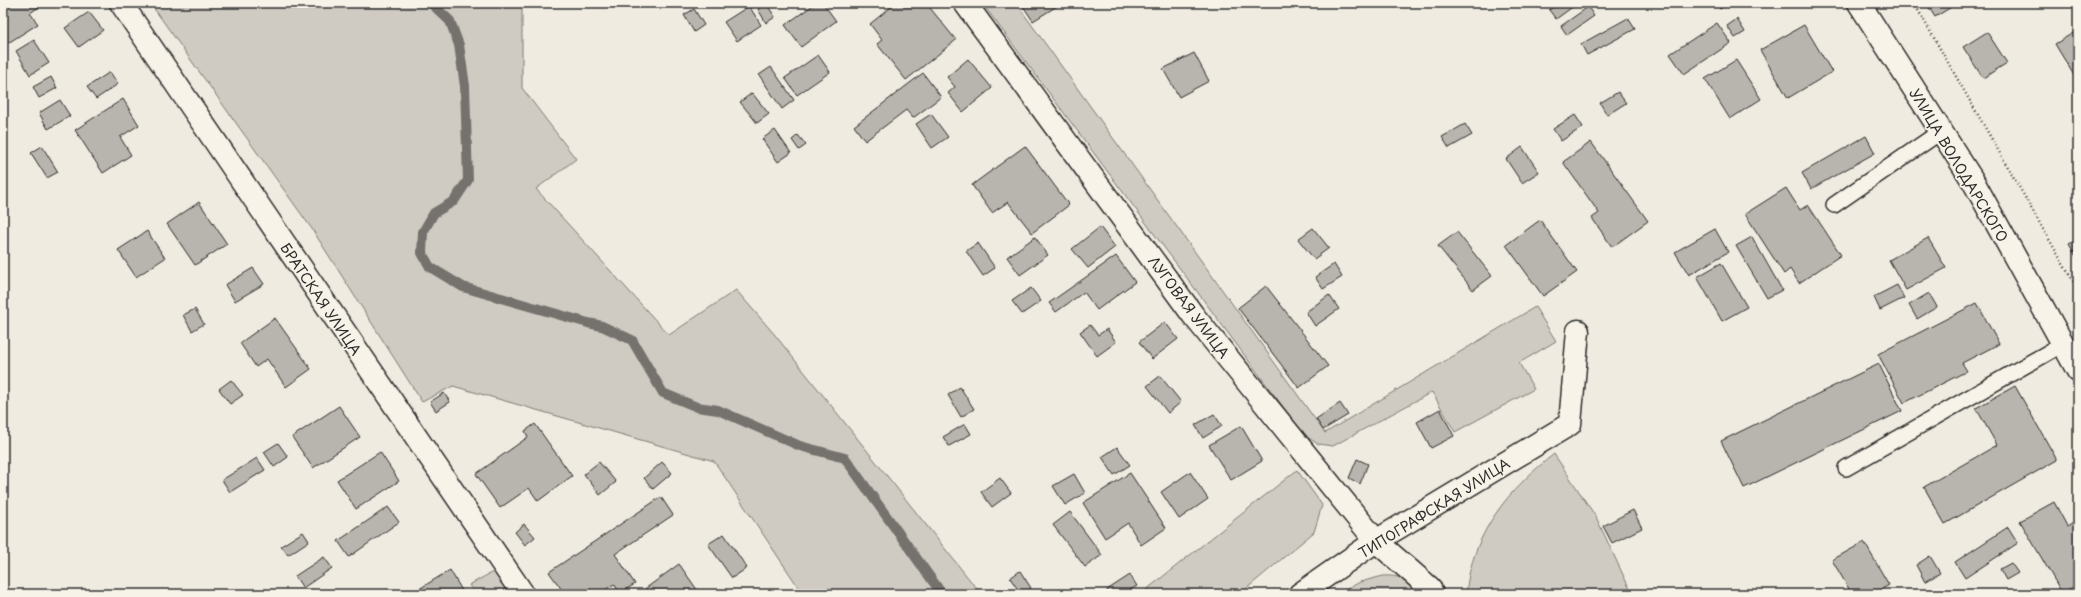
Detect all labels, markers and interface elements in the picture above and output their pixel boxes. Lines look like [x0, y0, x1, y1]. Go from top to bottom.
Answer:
street label: УЛИЦА ВОЛОДАРСКОГО [1905, 84, 2013, 246]
street label: БРАТСКАЯ УЛИЦА [275, 239, 367, 360]
street label: ЛУГОВАЯ УЛИЦА [1143, 251, 1235, 363]
street label: ТИПОГРАФСКАЯ УЛИЦА [1354, 453, 1514, 563]

